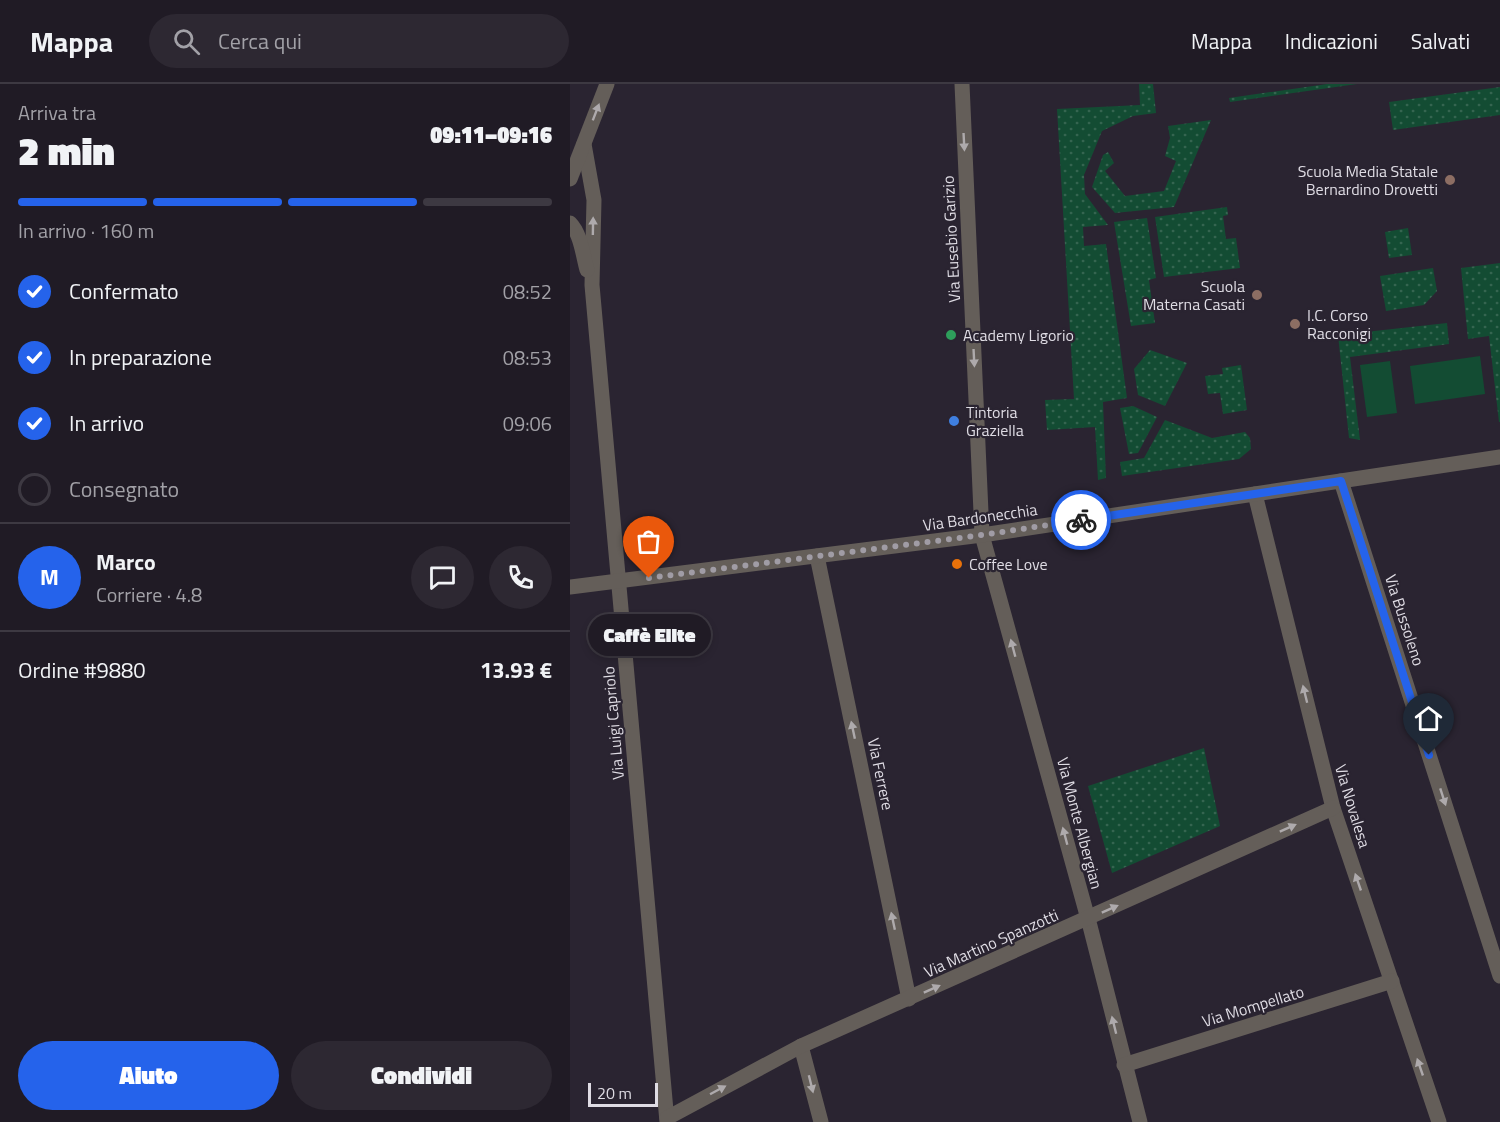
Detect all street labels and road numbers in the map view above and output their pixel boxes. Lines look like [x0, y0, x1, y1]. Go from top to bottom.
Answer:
street label: Via Eusebio Garizio [936, 175, 966, 303]
street label: Via Bardonecchia [921, 497, 1039, 537]
street label: Via Bussoleno [1379, 571, 1431, 669]
street label: Via Luigi Capriolo [596, 665, 630, 781]
street label: Via Ferrere [862, 736, 900, 812]
street label: Via Monte Albergian [1051, 754, 1109, 892]
street label: Via Novalesa [1329, 761, 1377, 851]
street label: Via Martino Spanzotti [920, 903, 1062, 983]
street label: Via Mompellato [1199, 979, 1307, 1033]

